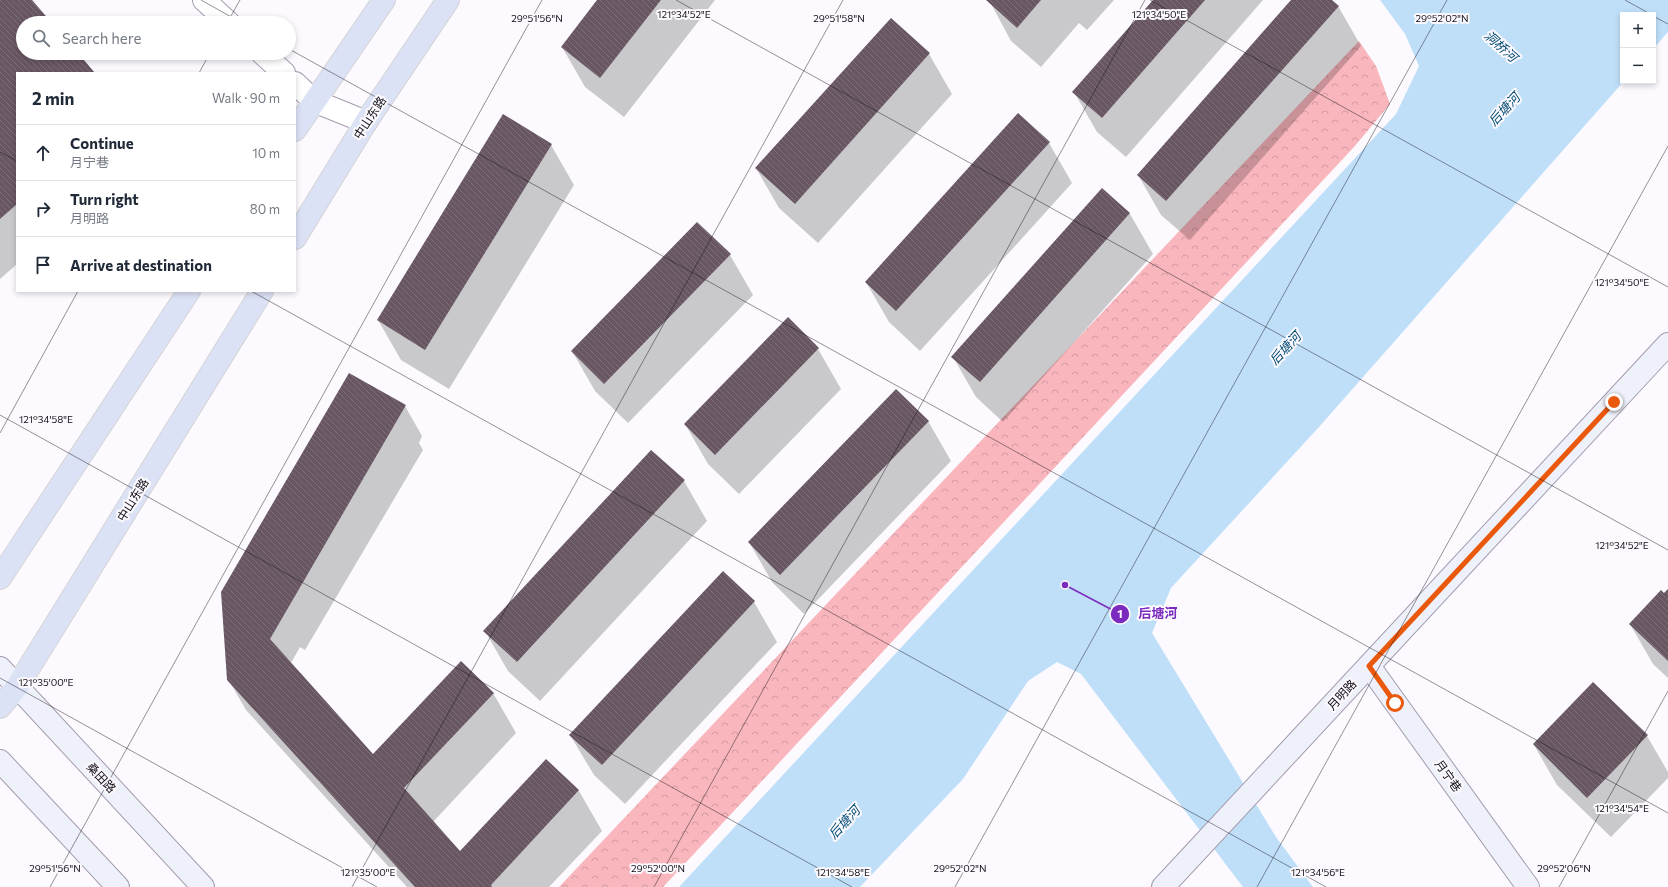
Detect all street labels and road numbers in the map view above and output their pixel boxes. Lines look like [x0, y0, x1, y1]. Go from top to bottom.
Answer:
street label: 中山东路 [350, 94, 388, 141]
street label: 中山东路 [113, 475, 151, 524]
street label: 月明路 [1324, 676, 1359, 712]
street label: 月宁巷 [1433, 757, 1465, 794]
street label: 桑田路 [84, 759, 119, 795]

